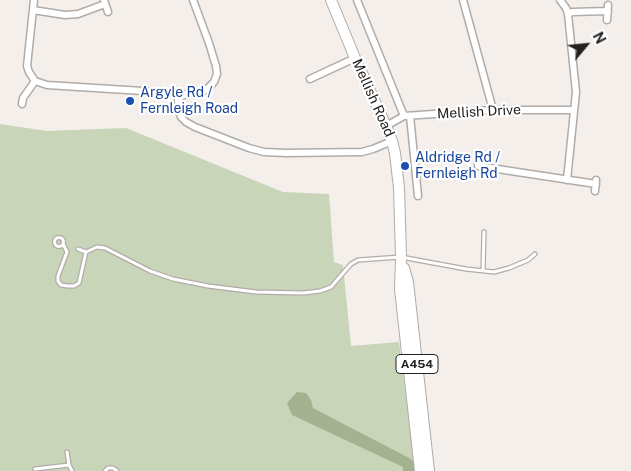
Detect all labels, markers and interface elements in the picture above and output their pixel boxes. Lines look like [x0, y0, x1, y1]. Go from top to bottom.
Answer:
north arrow [561, 20, 611, 70]
text: N [590, 29, 609, 47]
street label: Mellish Road [348, 56, 398, 140]
place label: Argyle Rd / Fernleigh Road [140, 85, 238, 118]
marker: Argyle Rd / Fernleigh Road [124, 95, 136, 107]
street label: Mellish Drive [437, 101, 521, 123]
place label: Aldridge Rd / Fernleigh Rd [415, 150, 500, 182]
marker: Aldridge Rd / Fernleigh Rd [399, 160, 411, 172]
road number: A454 [396, 354, 438, 374]

